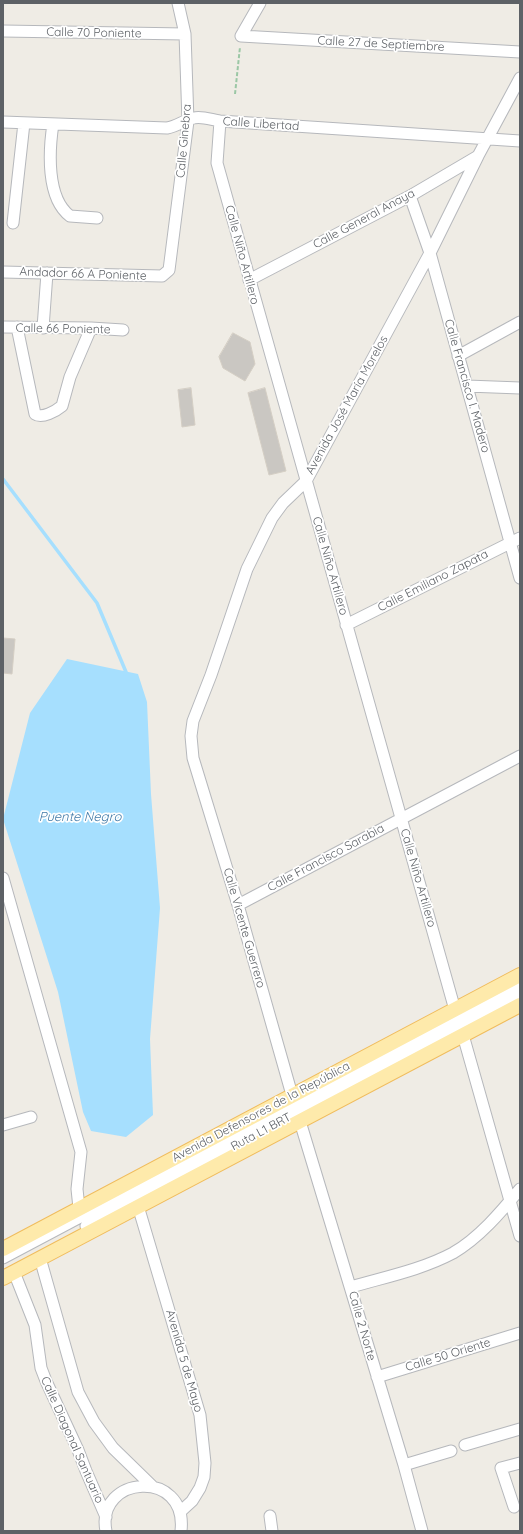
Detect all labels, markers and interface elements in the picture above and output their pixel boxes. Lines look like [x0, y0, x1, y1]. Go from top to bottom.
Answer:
street label: Calle 70 Poniente [46, 25, 142, 41]
street label: Calle 27 de Septiembre [317, 33, 445, 55]
street label: Calle Ginebra [174, 103, 194, 179]
street label: Calle Libertad [222, 114, 300, 134]
street label: Calle General Anaya [311, 186, 417, 252]
street label: Calle Niño Artillero [222, 204, 262, 306]
street label: Andador 66 A Poniente [19, 265, 147, 283]
street label: Calle Francisco I. Madero [441, 318, 493, 454]
street label: Calle 66 Poniente [15, 321, 111, 337]
street label: Avenida José María Morelos [303, 333, 391, 477]
street label: Calle Niño Artillero [309, 515, 351, 617]
street label: Calle Emiliano Zapata [375, 547, 491, 615]
water label: Puente Negro [39, 809, 121, 825]
street label: Calle Francisco Sarabia [265, 821, 387, 895]
street label: Calle Niño Artillero [397, 827, 439, 929]
street label: Calle Vicente Guerrero [220, 866, 268, 990]
street label: Avenida Defensores de la República [170, 1059, 352, 1165]
street label: Ruta L1 BRT [228, 1110, 294, 1154]
street label: Calle 2 Norte [345, 1289, 379, 1363]
street label: Avenida 5 de Mayo [162, 1308, 206, 1414]
street label: Calle 50 Oriente [404, 1335, 492, 1375]
street label: Calle Diagonal Santuario [37, 1374, 107, 1506]

